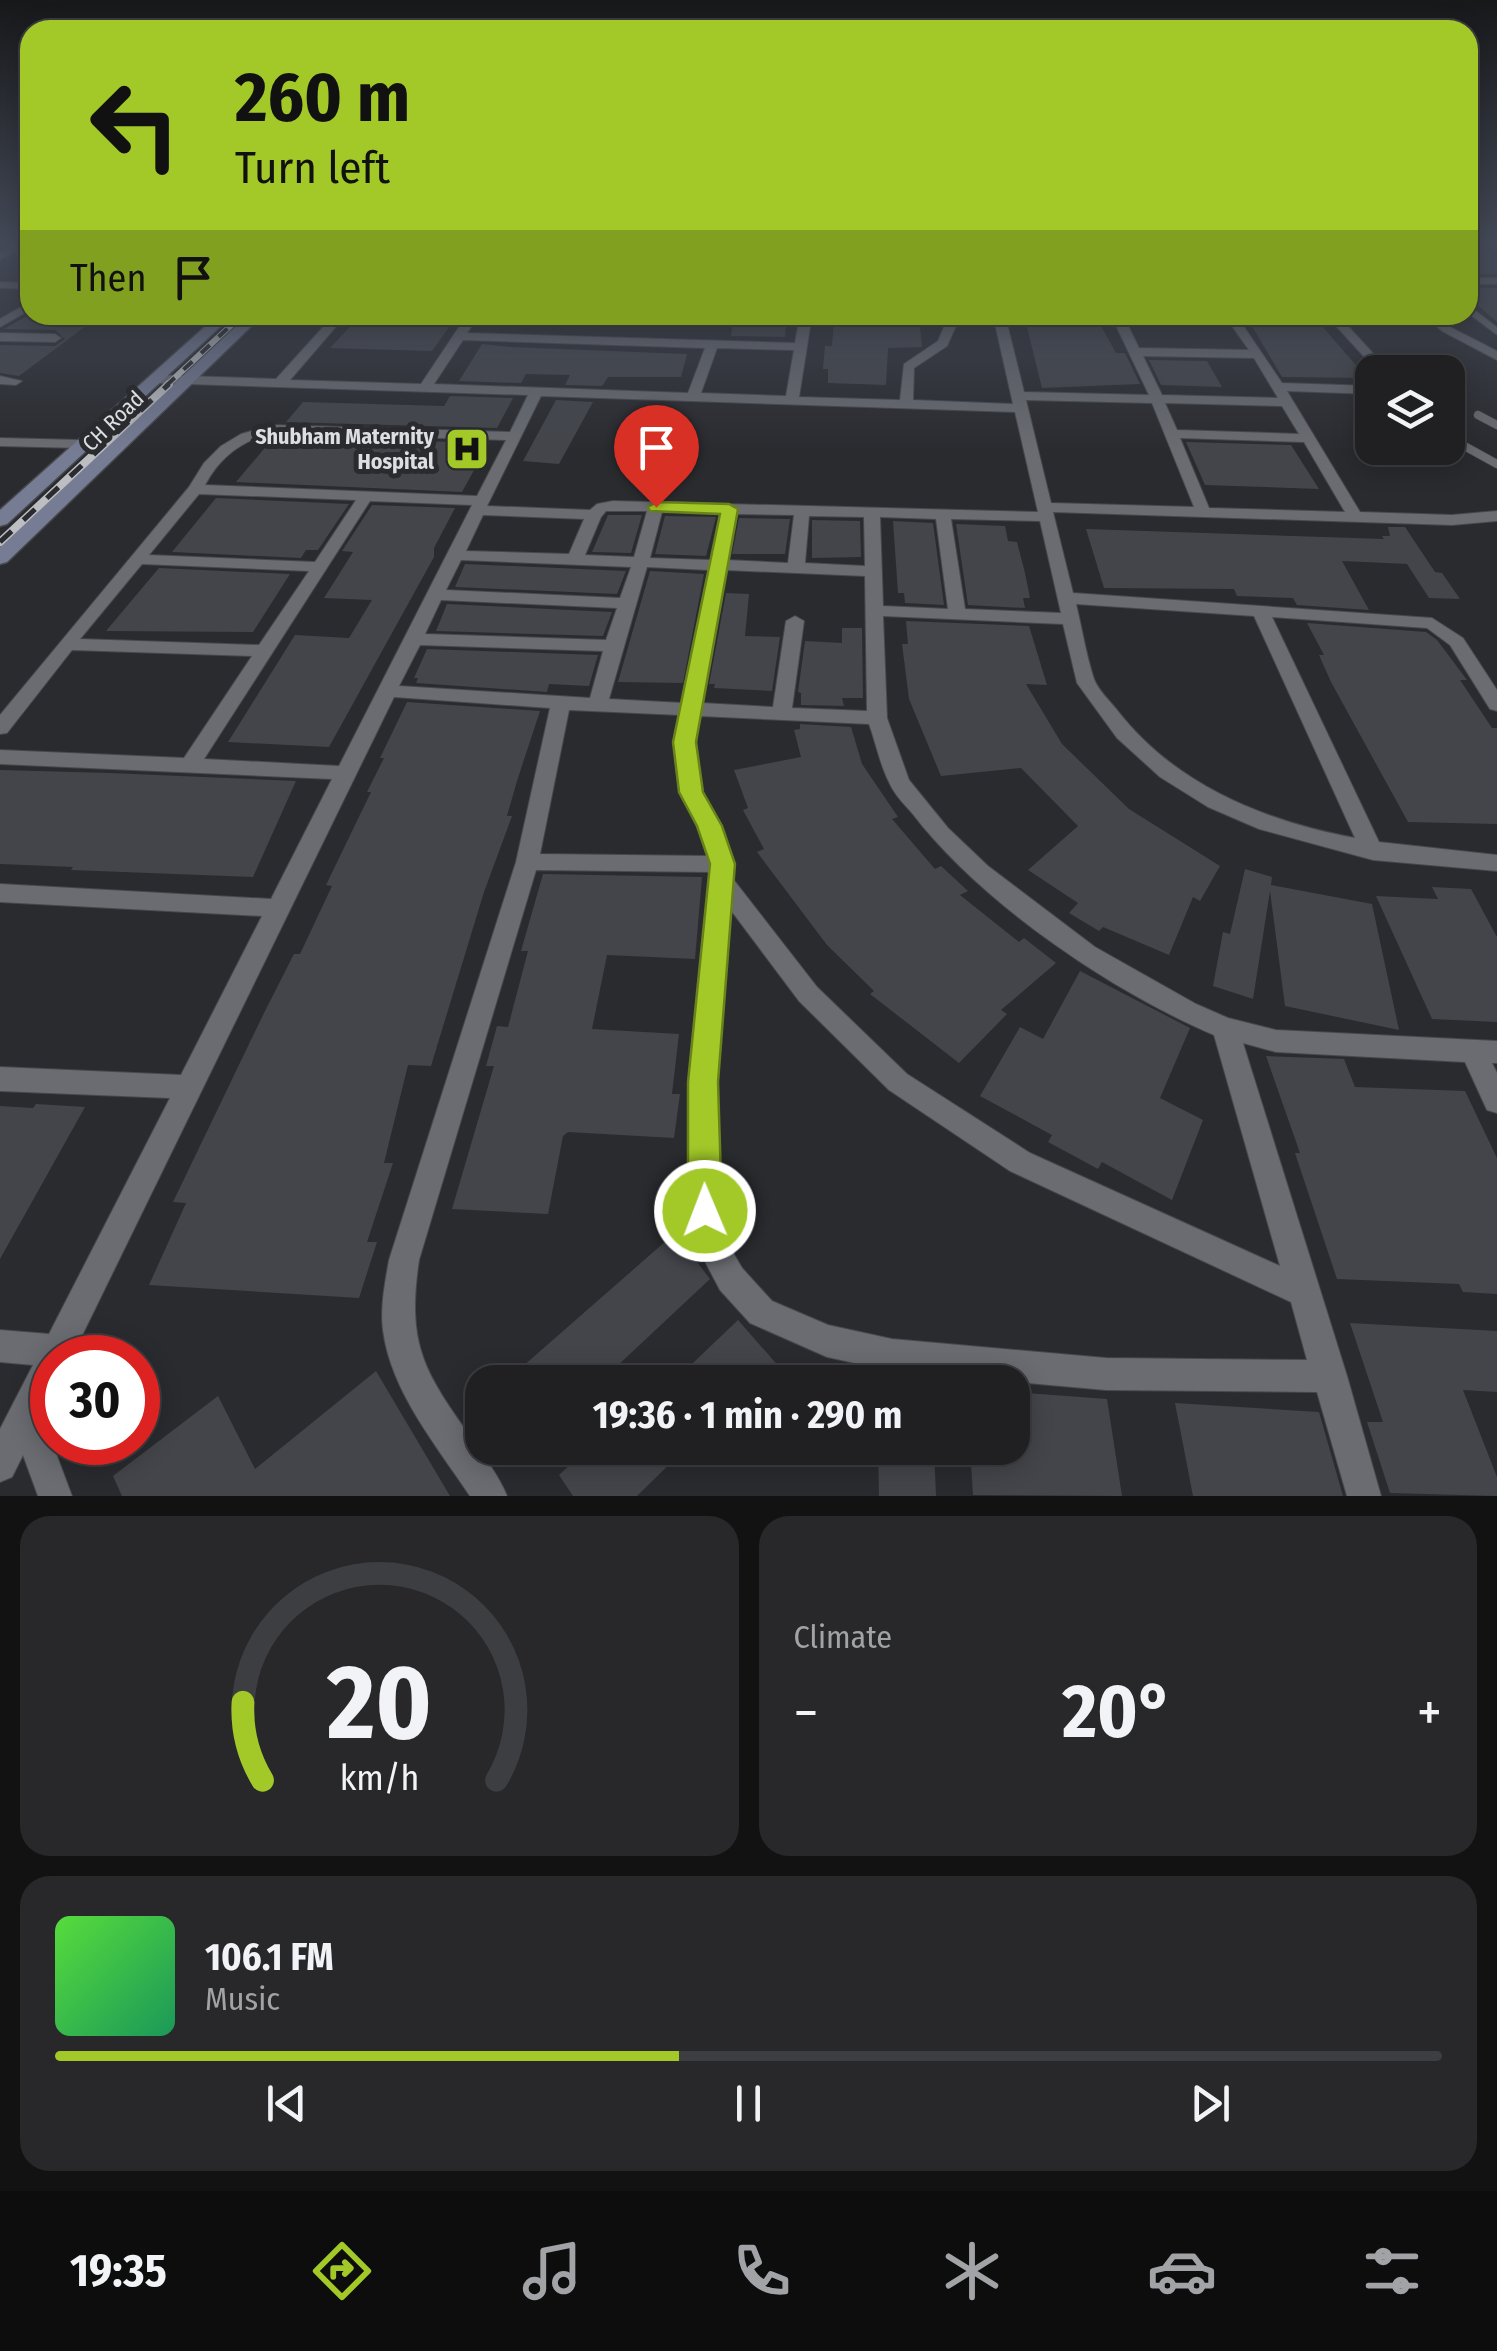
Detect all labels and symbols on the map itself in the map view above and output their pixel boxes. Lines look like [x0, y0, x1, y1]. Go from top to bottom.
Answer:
street label: CH Road [77, 385, 149, 457]
pin [614, 405, 699, 508]
place label: Shubham Maternity Hospital [255, 423, 435, 475]
hospital icon: Shubham Maternity Hospital [444, 426, 490, 472]
position arrow [653, 1159, 757, 1263]
speed limit sign: 30 [30, 1335, 160, 1465]

